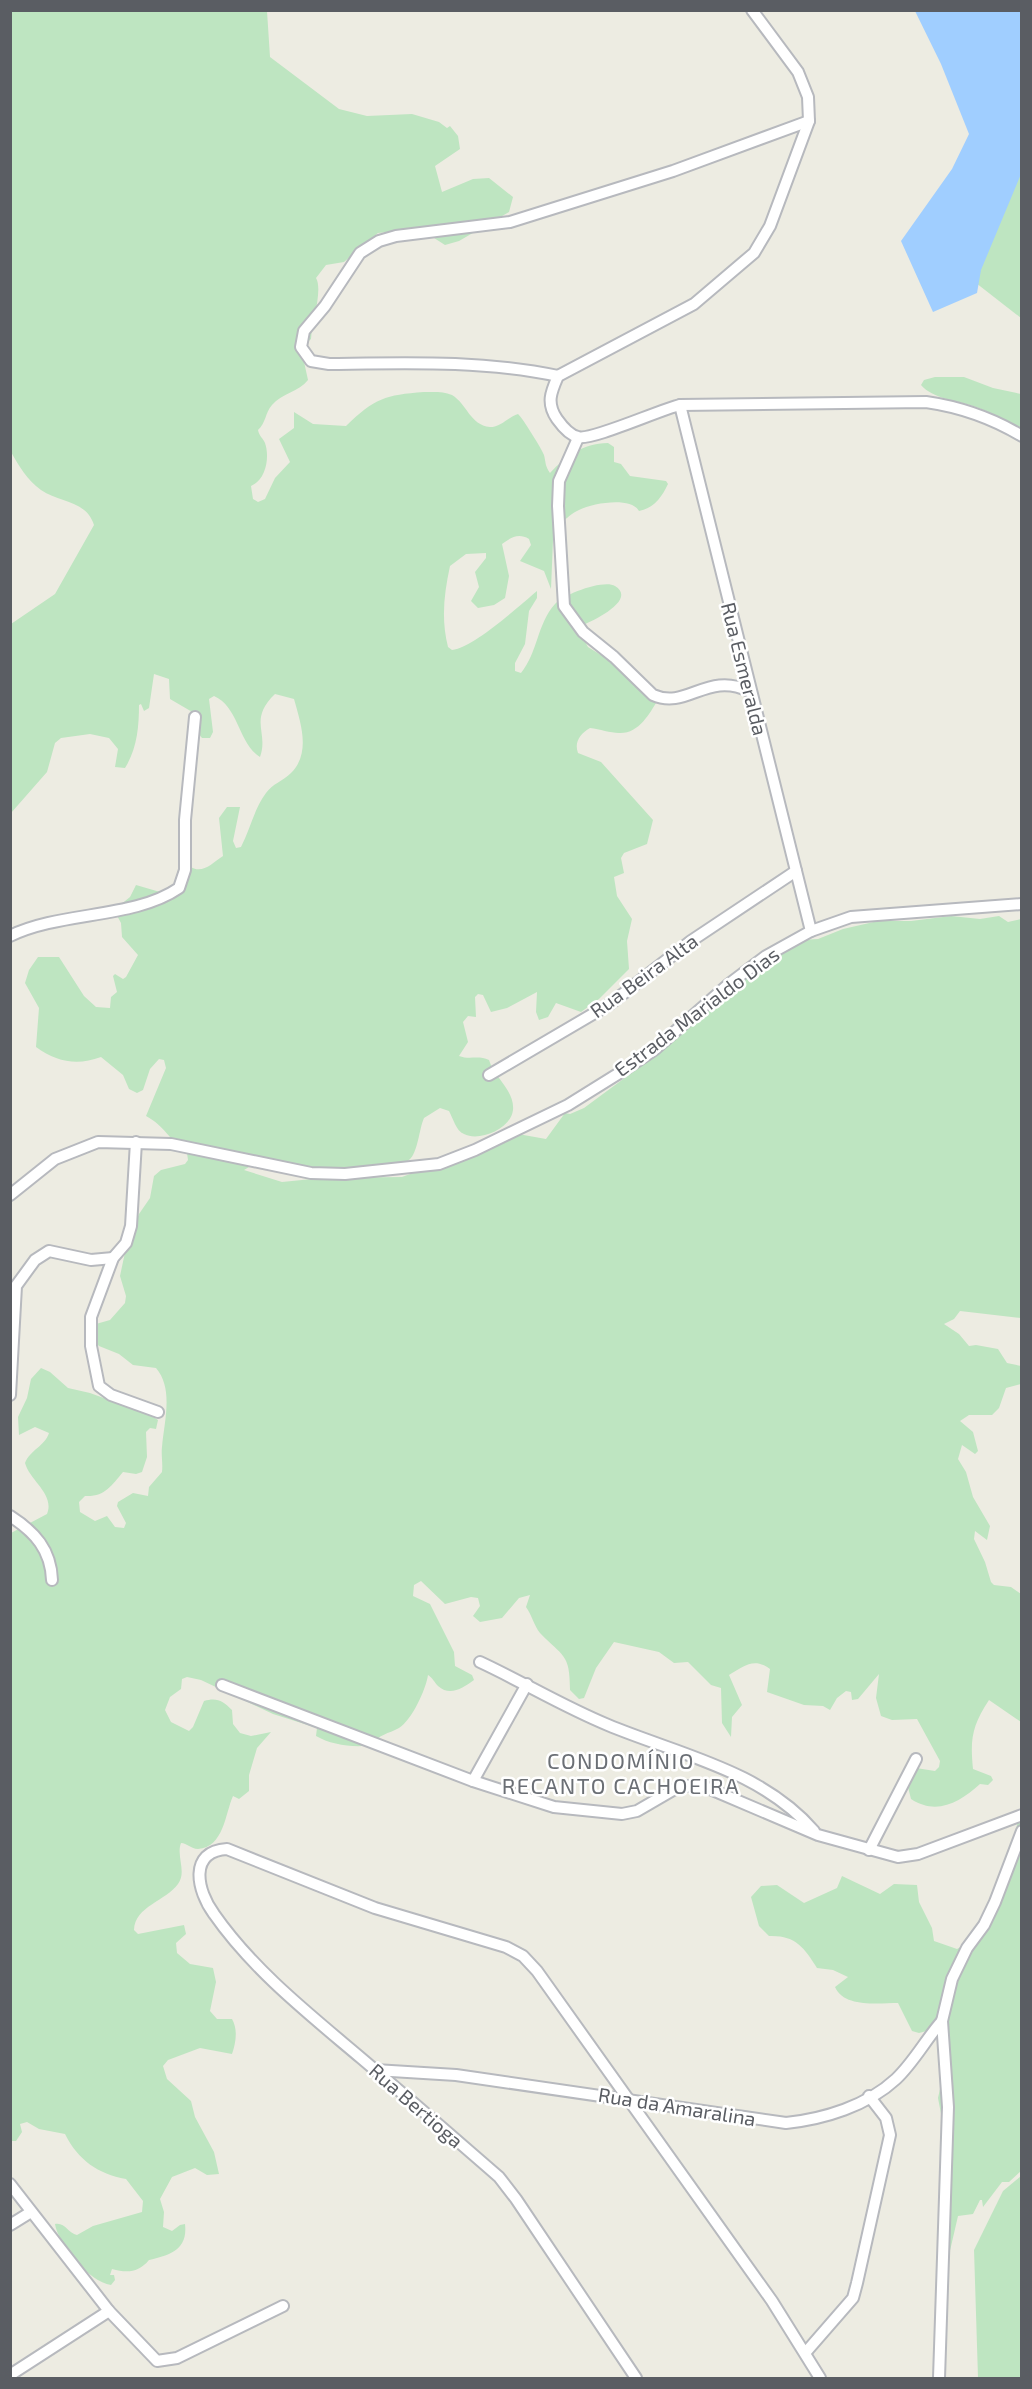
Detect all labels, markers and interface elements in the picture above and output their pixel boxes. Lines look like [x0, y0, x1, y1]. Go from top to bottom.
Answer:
street label: Rua Esmeralda [717, 600, 773, 738]
street label: Rua Beira Alta [585, 928, 702, 1022]
street label: Estrada Marialdo Dias [609, 941, 783, 1081]
district label: CONDOMÍNIO RECANTO CACHOEIRA [502, 1747, 740, 1798]
street label: Rua Bertioga [365, 2058, 468, 2152]
street label: Rua da Amaralina [597, 2082, 758, 2130]

